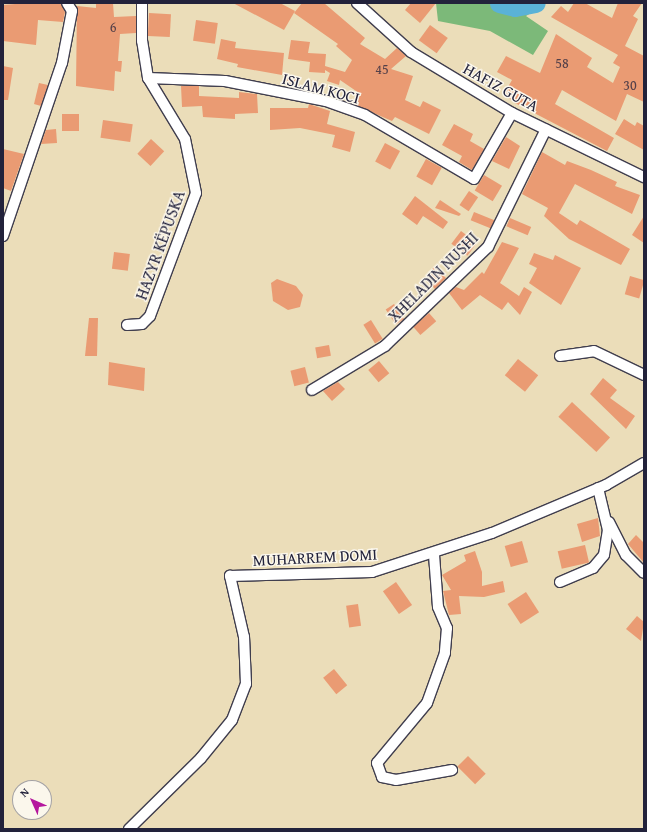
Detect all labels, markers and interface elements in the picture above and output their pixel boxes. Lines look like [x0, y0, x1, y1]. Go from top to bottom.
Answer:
house number: 6 [110, 19, 116, 35]
house number: 58 [555, 55, 569, 71]
street label: HAFIZ GUTA [460, 59, 542, 115]
house number: 45 [375, 61, 389, 77]
street label: ISLAM KOCI [280, 68, 362, 108]
house number: 30 [623, 77, 637, 93]
street label: HAZYR KËPUSKA [131, 188, 189, 302]
street label: XHELADIN NUSHI [384, 228, 482, 326]
street label: MUHARREM DOMI [252, 544, 378, 570]
north arrow [12, 780, 52, 820]
text: N [16, 784, 32, 800]

